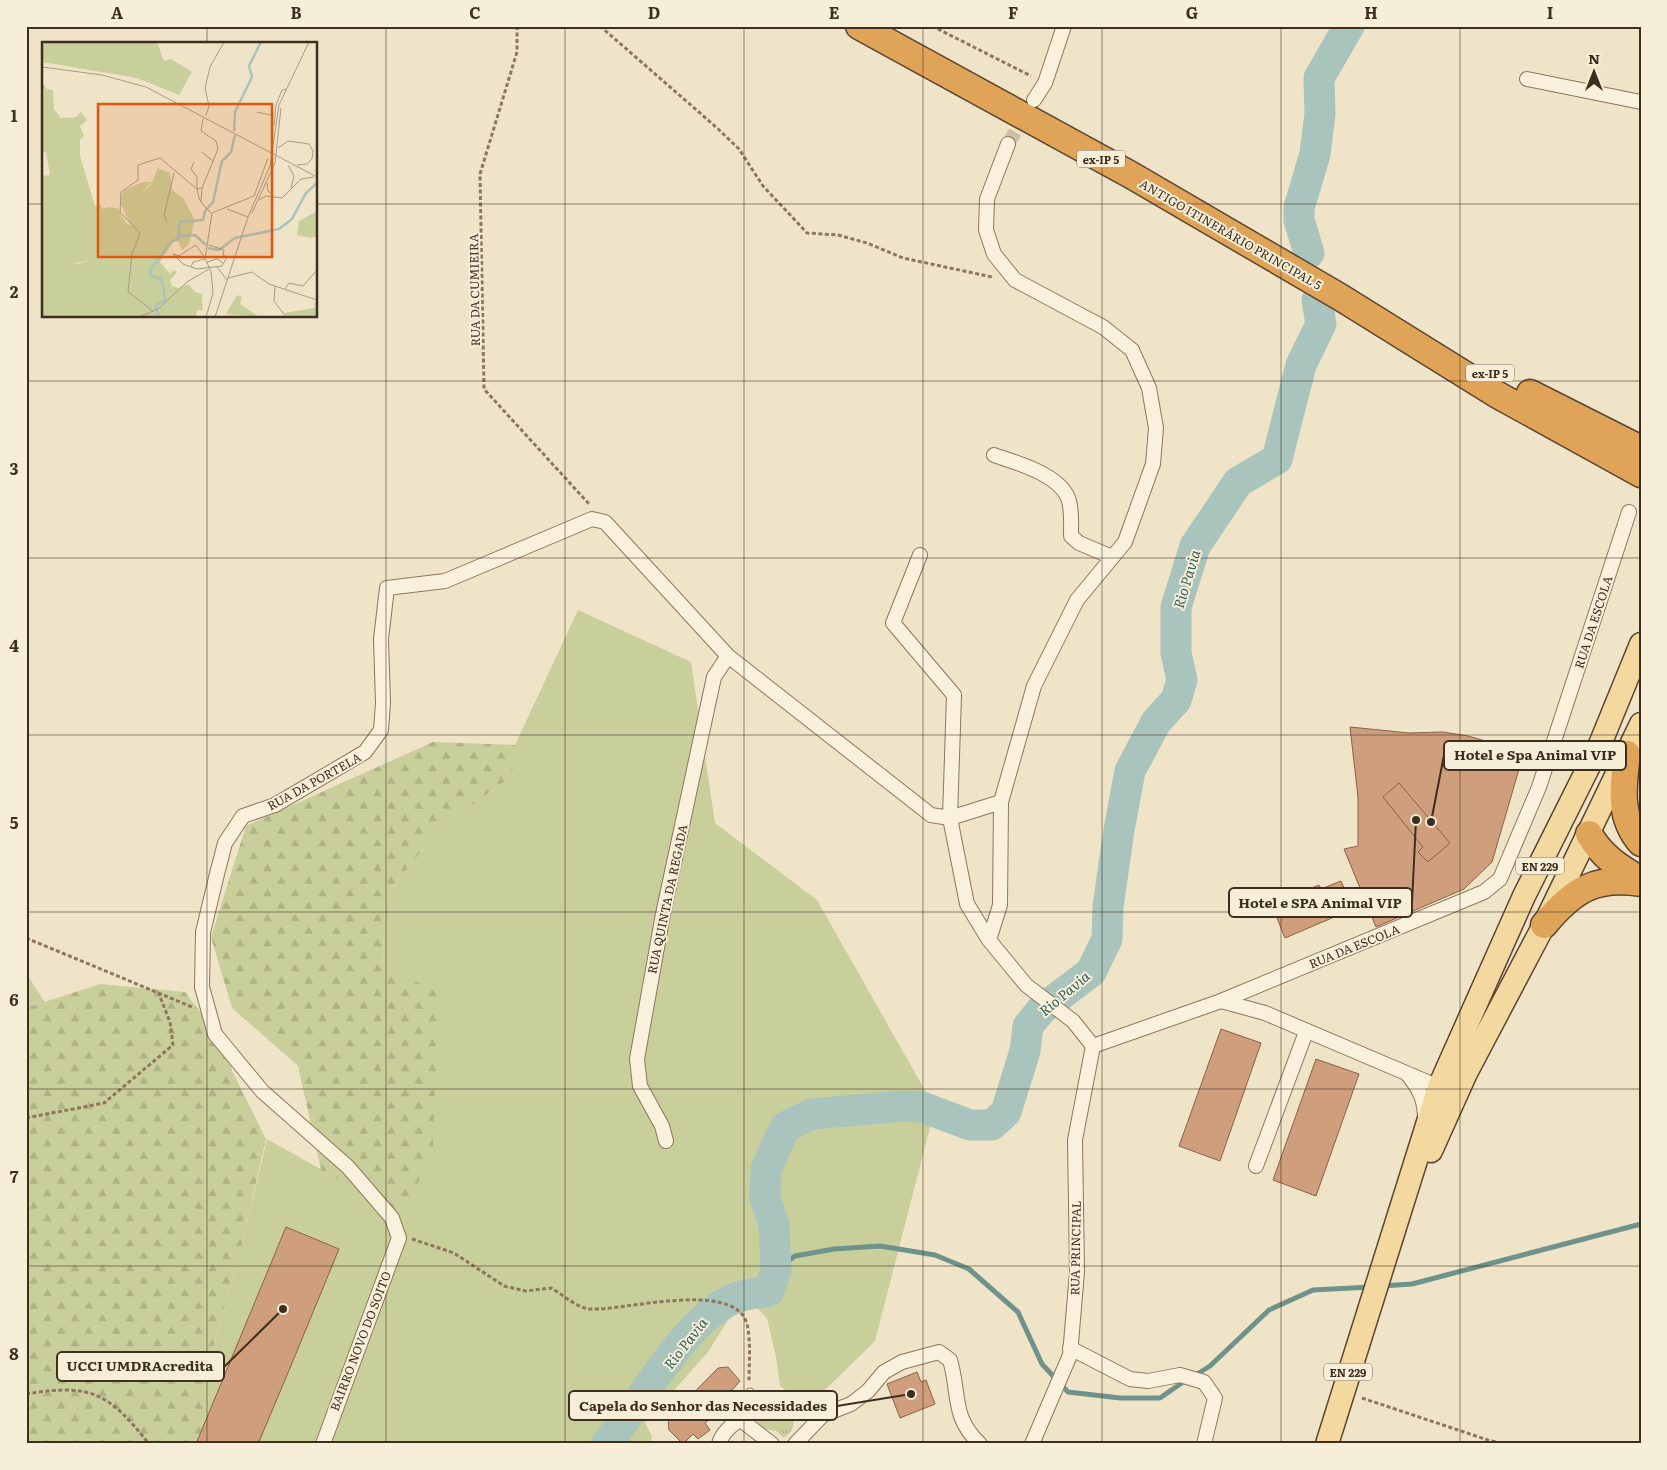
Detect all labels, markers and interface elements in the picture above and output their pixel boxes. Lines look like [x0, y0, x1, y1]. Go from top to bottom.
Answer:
text: A [111, 0, 123, 24]
text: B [290, 0, 302, 24]
text: C [469, 0, 481, 24]
text: D [648, 0, 660, 24]
text: E [829, 0, 840, 24]
text: F [1008, 0, 1018, 24]
text: G [1186, 0, 1198, 24]
text: H [1364, 0, 1378, 24]
text: I [1547, 0, 1553, 24]
inset map [42, 42, 318, 318]
north arrow [1570, 48, 1620, 98]
text: N [1588, 48, 1600, 68]
text: 1 [11, 103, 18, 127]
road number: ex-IP 5 [1077, 150, 1125, 168]
street label: ANTIGO ITINERÁRIO PRINCIPAL 5 [1137, 174, 1325, 294]
street label: RUA DA CUMIEIRA [464, 233, 484, 347]
text: 2 [10, 279, 19, 303]
road number: ex-IP 5 [1466, 364, 1514, 382]
text: 3 [10, 456, 19, 480]
water label: Rio Pavia [1168, 547, 1204, 611]
street label: RUA DA ESCOLA [1570, 573, 1617, 671]
text: 4 [9, 633, 19, 657]
callout: Hotel e Spa Animal VIP [1444, 741, 1626, 770]
text: Hotel e Spa Animal VIP [1454, 744, 1616, 764]
street label: RUA DA PORTELA [264, 748, 364, 814]
text: 5 [10, 810, 19, 834]
street label: RUA QUINTA DA REGADA [642, 823, 692, 975]
road number: EN 229 [1516, 858, 1564, 874]
callout: Hotel e SPA Animal VIP [1229, 888, 1412, 917]
text: Hotel e SPA Animal VIP [1238, 892, 1402, 912]
street label: RUA DA ESCOLA [1306, 920, 1402, 972]
water label: Rio Pavia [1034, 966, 1094, 1020]
text: 6 [9, 987, 19, 1011]
text: 7 [10, 1164, 19, 1188]
street label: RUA PRINCIPAL [1065, 1200, 1085, 1296]
street label: BAIRRO NOVO DO SOITO [325, 1268, 395, 1414]
water label: Rio Pavia [659, 1313, 711, 1373]
text: 8 [9, 1341, 19, 1365]
callout: UCCI UMDRAcredita [57, 1352, 224, 1381]
text: UCCI UMDRAcredita [67, 1355, 214, 1375]
road number: EN 229 [1324, 1364, 1372, 1380]
callout: Capela do Senhor das Necessidades [569, 1391, 837, 1420]
text: Capela do Senhor das Necessidades [579, 1395, 827, 1415]

